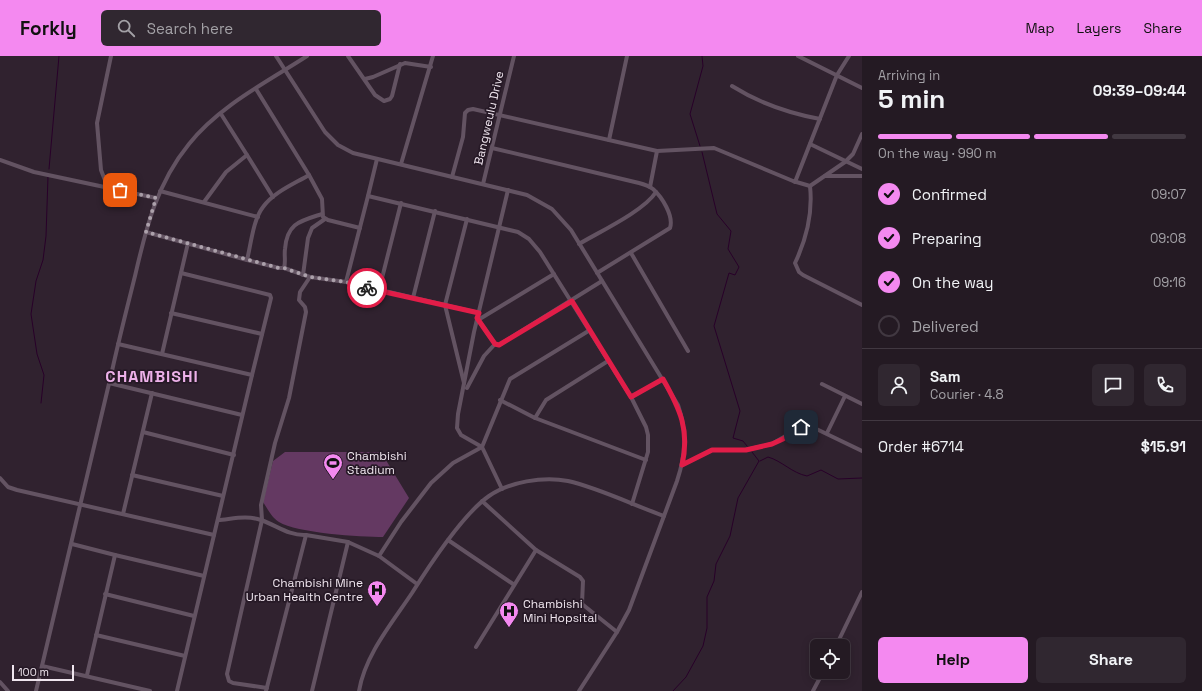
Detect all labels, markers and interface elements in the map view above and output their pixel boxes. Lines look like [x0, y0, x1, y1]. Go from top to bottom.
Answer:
search box [101, 10, 381, 46]
text: Forkly [20, 16, 77, 41]
icon: search [115, 17, 137, 39]
text: Search here [147, 19, 233, 38]
text: Map [1025, 19, 1055, 37]
text: Layers [1077, 19, 1121, 37]
text: Share [1143, 19, 1182, 37]
text: Arriving in [878, 67, 940, 84]
street label: Bangweulu Drive [470, 69, 508, 167]
text: 09:39–09:44 [1093, 81, 1186, 100]
text: 5 min [878, 82, 945, 116]
text: On the way · 990 m [878, 145, 996, 162]
pin [103, 173, 137, 207]
icon: bag [109, 179, 131, 201]
icon: check [878, 183, 900, 205]
text: Confirmed [912, 185, 987, 204]
text: 09:07 [1151, 186, 1186, 203]
icon: check [878, 227, 900, 249]
text: Preparing [912, 229, 982, 248]
text: 09:08 [1150, 230, 1186, 247]
courier [347, 268, 387, 308]
icon: check [878, 271, 900, 293]
text: On the way [912, 273, 993, 292]
text: 09:16 [1153, 274, 1186, 291]
icon: bike [356, 277, 378, 299]
text: Delivered [912, 317, 979, 336]
button: person [878, 364, 920, 406]
button: chat [1092, 364, 1134, 406]
button: phone [1144, 364, 1186, 406]
district label: CHAMBISHI [105, 366, 199, 387]
text: Sam [930, 367, 961, 386]
text: Courier · 4.8 [930, 386, 1004, 403]
pin [784, 410, 818, 444]
icon: home [790, 416, 812, 438]
text: Order #6714 [878, 437, 964, 456]
text: $15.91 [1141, 437, 1186, 456]
place label: Chambishi Stadium [347, 448, 407, 478]
sports icon: Chambishi Stadium [322, 452, 344, 480]
place label: Chambishi Mine Urban Health Centre [246, 575, 363, 605]
hospital icon: Chambishi Mine Urban Health Centre [366, 579, 388, 607]
place label: Chambishi Mini Hopsital [523, 596, 597, 626]
hospital icon: Chambishi Mini Hopsital [498, 600, 520, 628]
button: Help [878, 637, 1028, 683]
button: Share [1036, 637, 1186, 683]
map controls [810, 639, 850, 679]
button: locate [810, 639, 850, 679]
scale bar [12, 663, 74, 682]
text: 100 m [18, 665, 49, 679]

